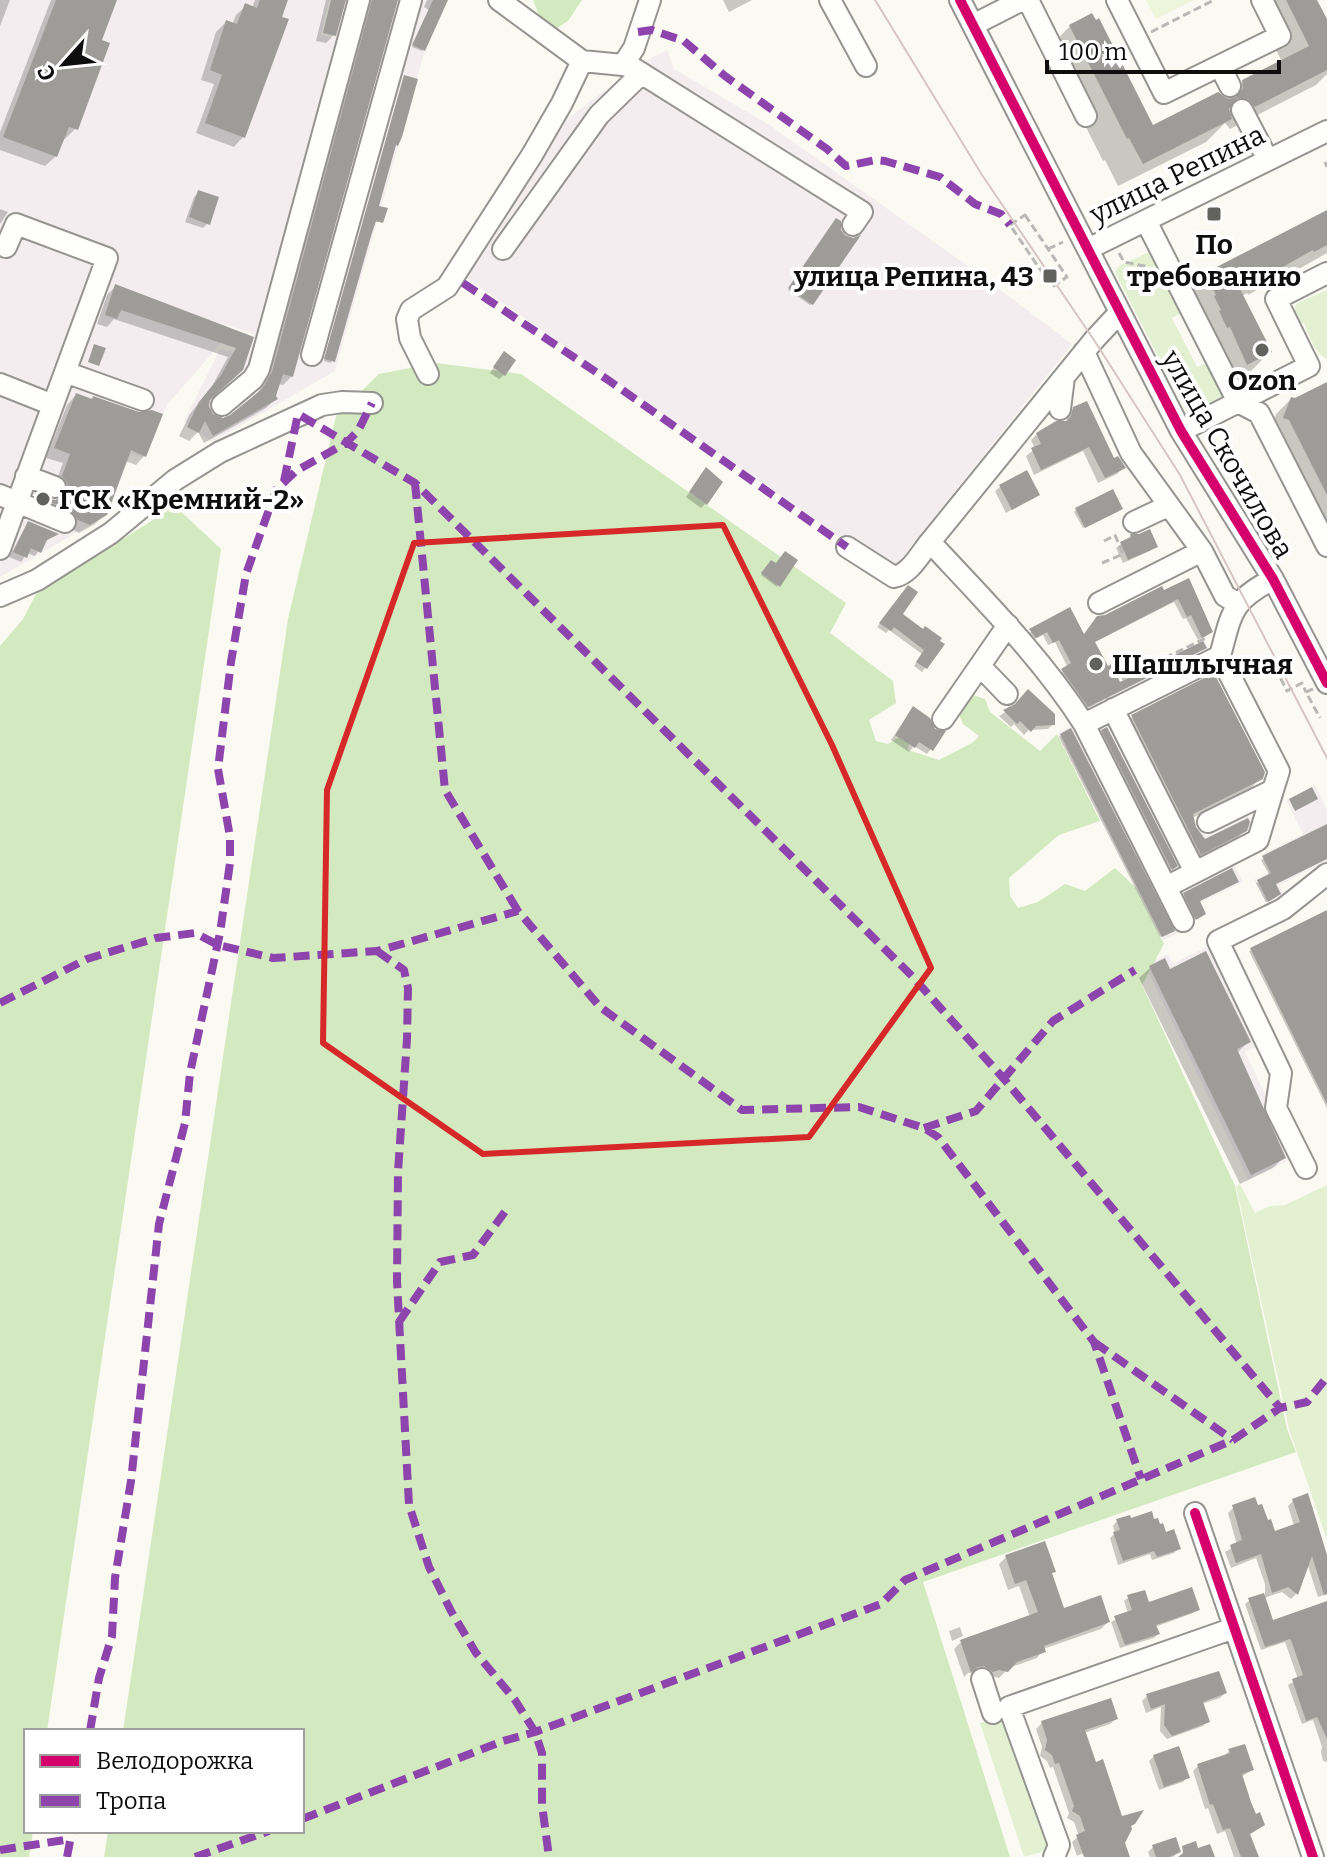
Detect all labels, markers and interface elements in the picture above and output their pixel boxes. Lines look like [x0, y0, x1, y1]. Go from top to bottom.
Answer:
north arrow [24, 24, 104, 104]
scale bar [1047, 24, 1279, 74]
text: 100 m [1059, 38, 1127, 66]
text: С [31, 60, 62, 85]
street label: улица Репина [1083, 118, 1270, 231]
marker: По требованию [1205, 205, 1223, 223]
place label: По требованию [1127, 228, 1301, 293]
place label: улица Репина, 43 [793, 260, 1034, 293]
marker: улица Репина, 43 [1041, 267, 1059, 285]
marker: Ozon [1253, 341, 1271, 359]
street label: улица Скочилова [1154, 343, 1301, 564]
place label: Ozon [1228, 364, 1296, 397]
place label: ГСК «Кремний-2» [59, 483, 304, 516]
marker: ГСК «Кремний-2» [34, 490, 52, 508]
place label: Шашлычная [1112, 648, 1293, 681]
marker: Шашлычная [1087, 655, 1105, 673]
legend [24, 1729, 304, 1833]
text: Велодорожка [96, 1747, 253, 1775]
text: Тропа [96, 1787, 167, 1815]

